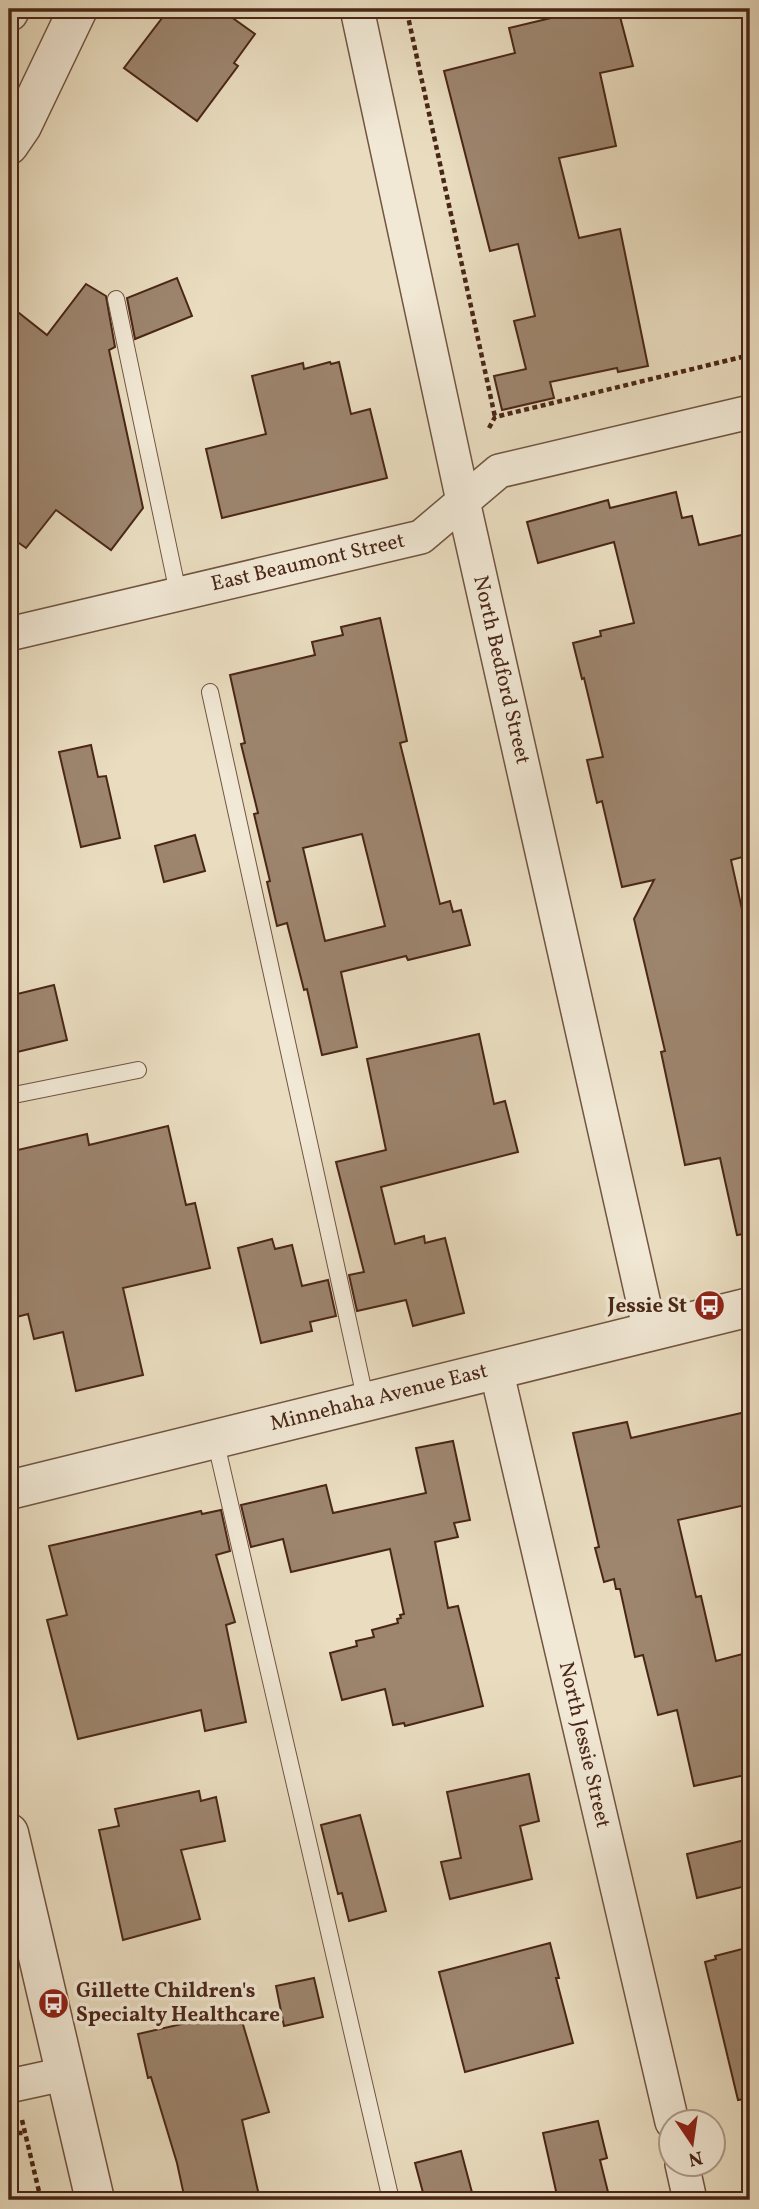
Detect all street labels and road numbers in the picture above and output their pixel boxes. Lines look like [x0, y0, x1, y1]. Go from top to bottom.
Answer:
street label: East Beaumont Street [208, 527, 408, 599]
street label: North Bedford Street [465, 573, 537, 767]
street label: Minnehaha Avenue East [267, 1357, 491, 1439]
street label: North Jessie Street [551, 1659, 617, 1831]

